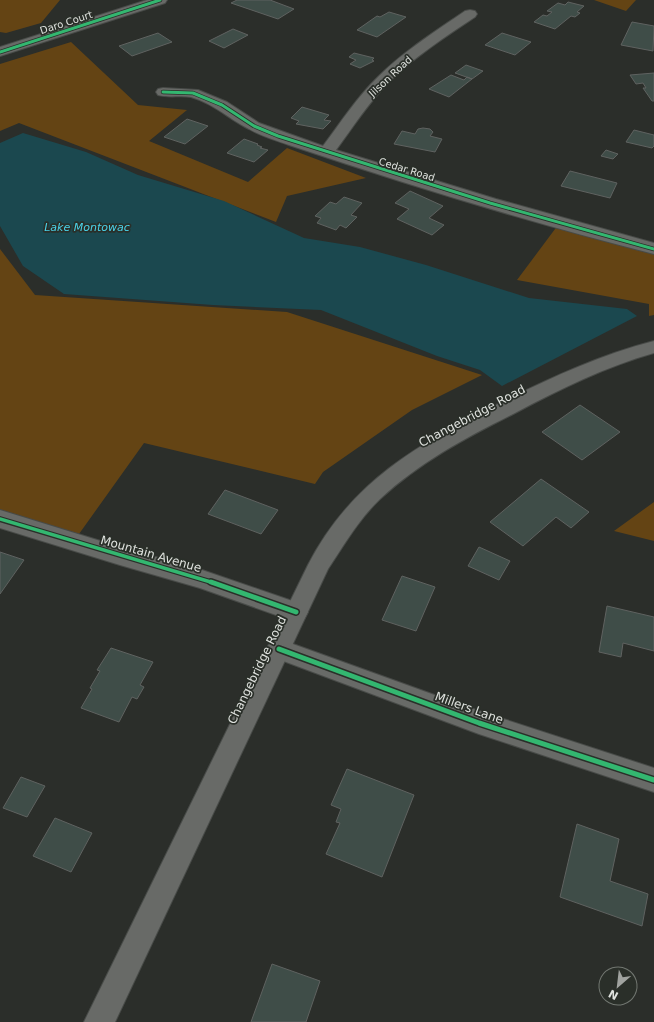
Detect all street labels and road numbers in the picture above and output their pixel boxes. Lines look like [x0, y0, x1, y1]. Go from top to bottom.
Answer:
street label: Daro Court [39, 9, 94, 36]
street label: Jilson Road [366, 54, 414, 100]
street label: Cedar Road [378, 156, 436, 183]
street label: Changebridge Road [416, 382, 528, 450]
street label: Mountain Avenue [99, 533, 203, 575]
street label: Changebridge Road [225, 614, 289, 726]
street label: Millers Lane [433, 689, 505, 727]

